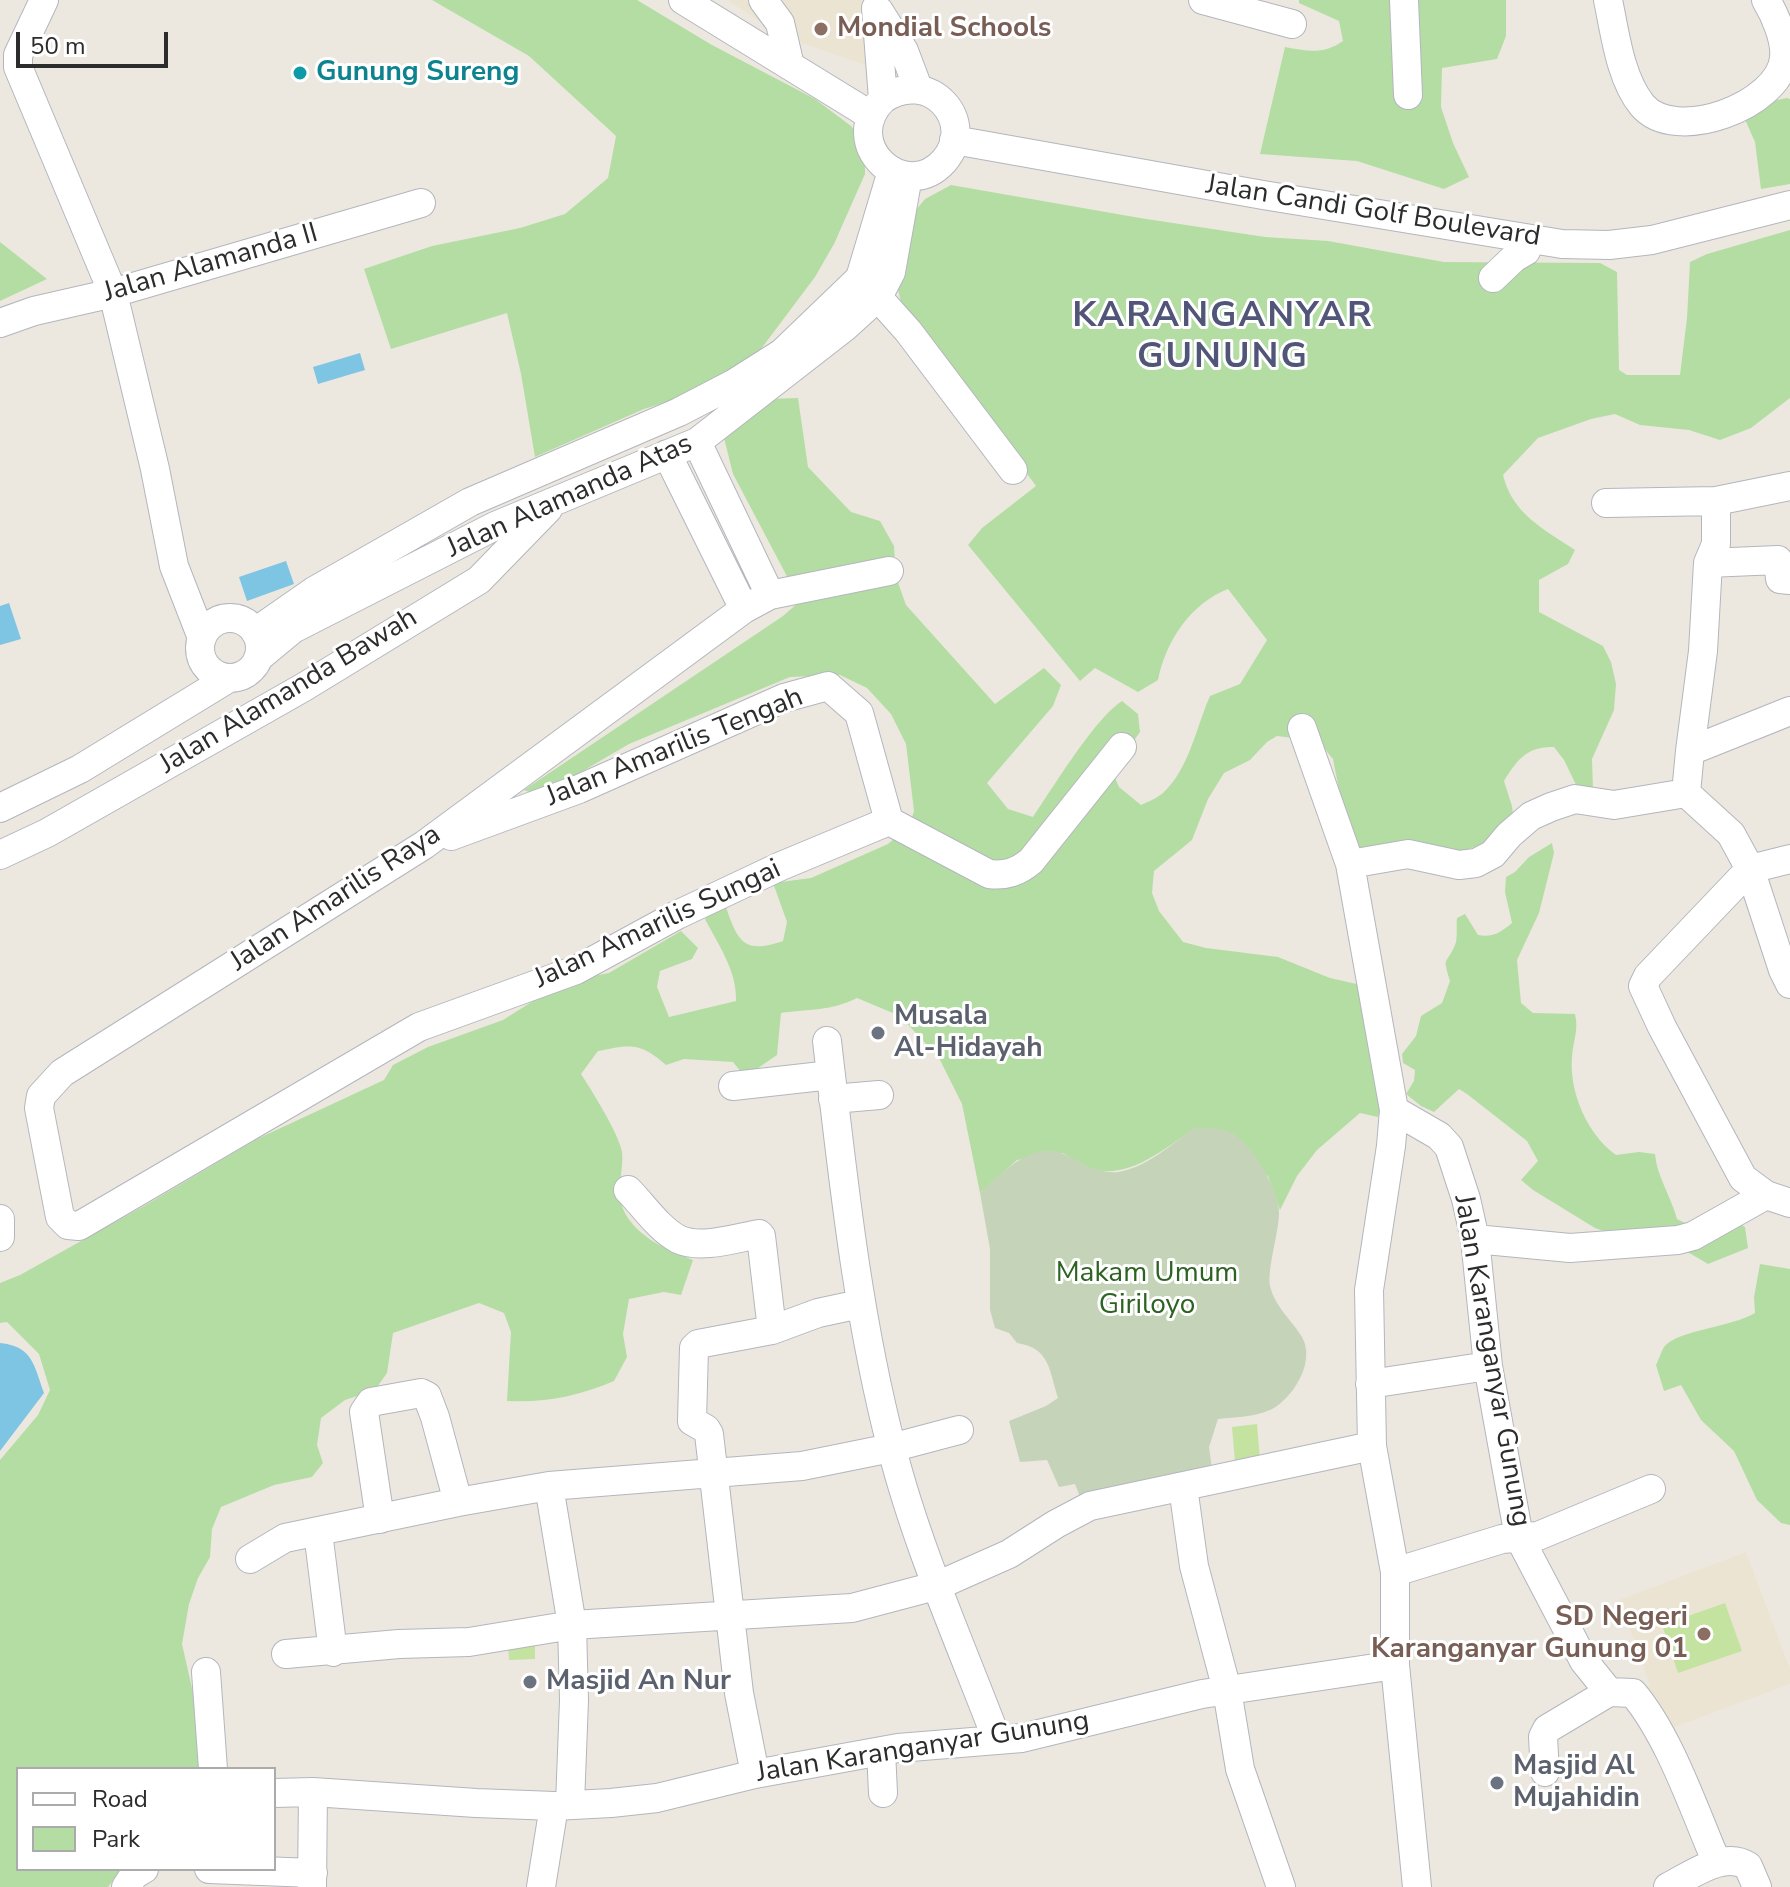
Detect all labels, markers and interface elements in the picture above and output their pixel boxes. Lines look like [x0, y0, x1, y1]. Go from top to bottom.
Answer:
place label: Mondial Schools [837, 12, 1052, 46]
scale bar [20, 16, 172, 66]
marker: Mondial Schools [812, 20, 830, 38]
text: 50 m [30, 30, 86, 62]
place label: Gunung Sureng [316, 56, 519, 90]
marker: Gunung Sureng [291, 64, 309, 82]
street label: Jalan Candi Golf Boulevard [1203, 169, 1543, 255]
street label: Jalan Alamanda II [100, 217, 322, 311]
district label: KARANGANYAR GUNUNG [1072, 295, 1374, 380]
street label: Jalan Alamanda Atas [442, 428, 698, 566]
street label: Jalan Alamanda Bawah [154, 602, 424, 782]
street label: Jalan Amarilis Tengah [542, 681, 808, 815]
street label: Jalan Amarilis Raya [225, 819, 447, 979]
street label: Jalan Amarilis Sungai [529, 853, 787, 997]
place label: Musala Al-Hidayah [894, 1000, 1043, 1066]
marker: Musala Al-Hidayah [869, 1024, 887, 1042]
street label: Jalan Karanganyar Gunung [1445, 1193, 1537, 1529]
park label: Makam Umum Giriloyo [1056, 1257, 1238, 1323]
place label: SD Negeri Karanganyar Gunung 01 [1371, 1601, 1688, 1667]
marker: SD Negeri Karanganyar Gunung 01 [1695, 1625, 1713, 1643]
place label: Masjid An Nur [546, 1665, 731, 1699]
marker: Masjid An Nur [521, 1673, 539, 1691]
street label: Jalan Karanganyar Gunung [754, 1705, 1092, 1791]
place label: Masjid Al Mujahidin [1513, 1750, 1640, 1816]
legend [16, 1767, 276, 1871]
marker: Masjid Al Mujahidin [1488, 1774, 1506, 1792]
text: Road [92, 1783, 148, 1815]
text: Park [92, 1823, 140, 1855]

